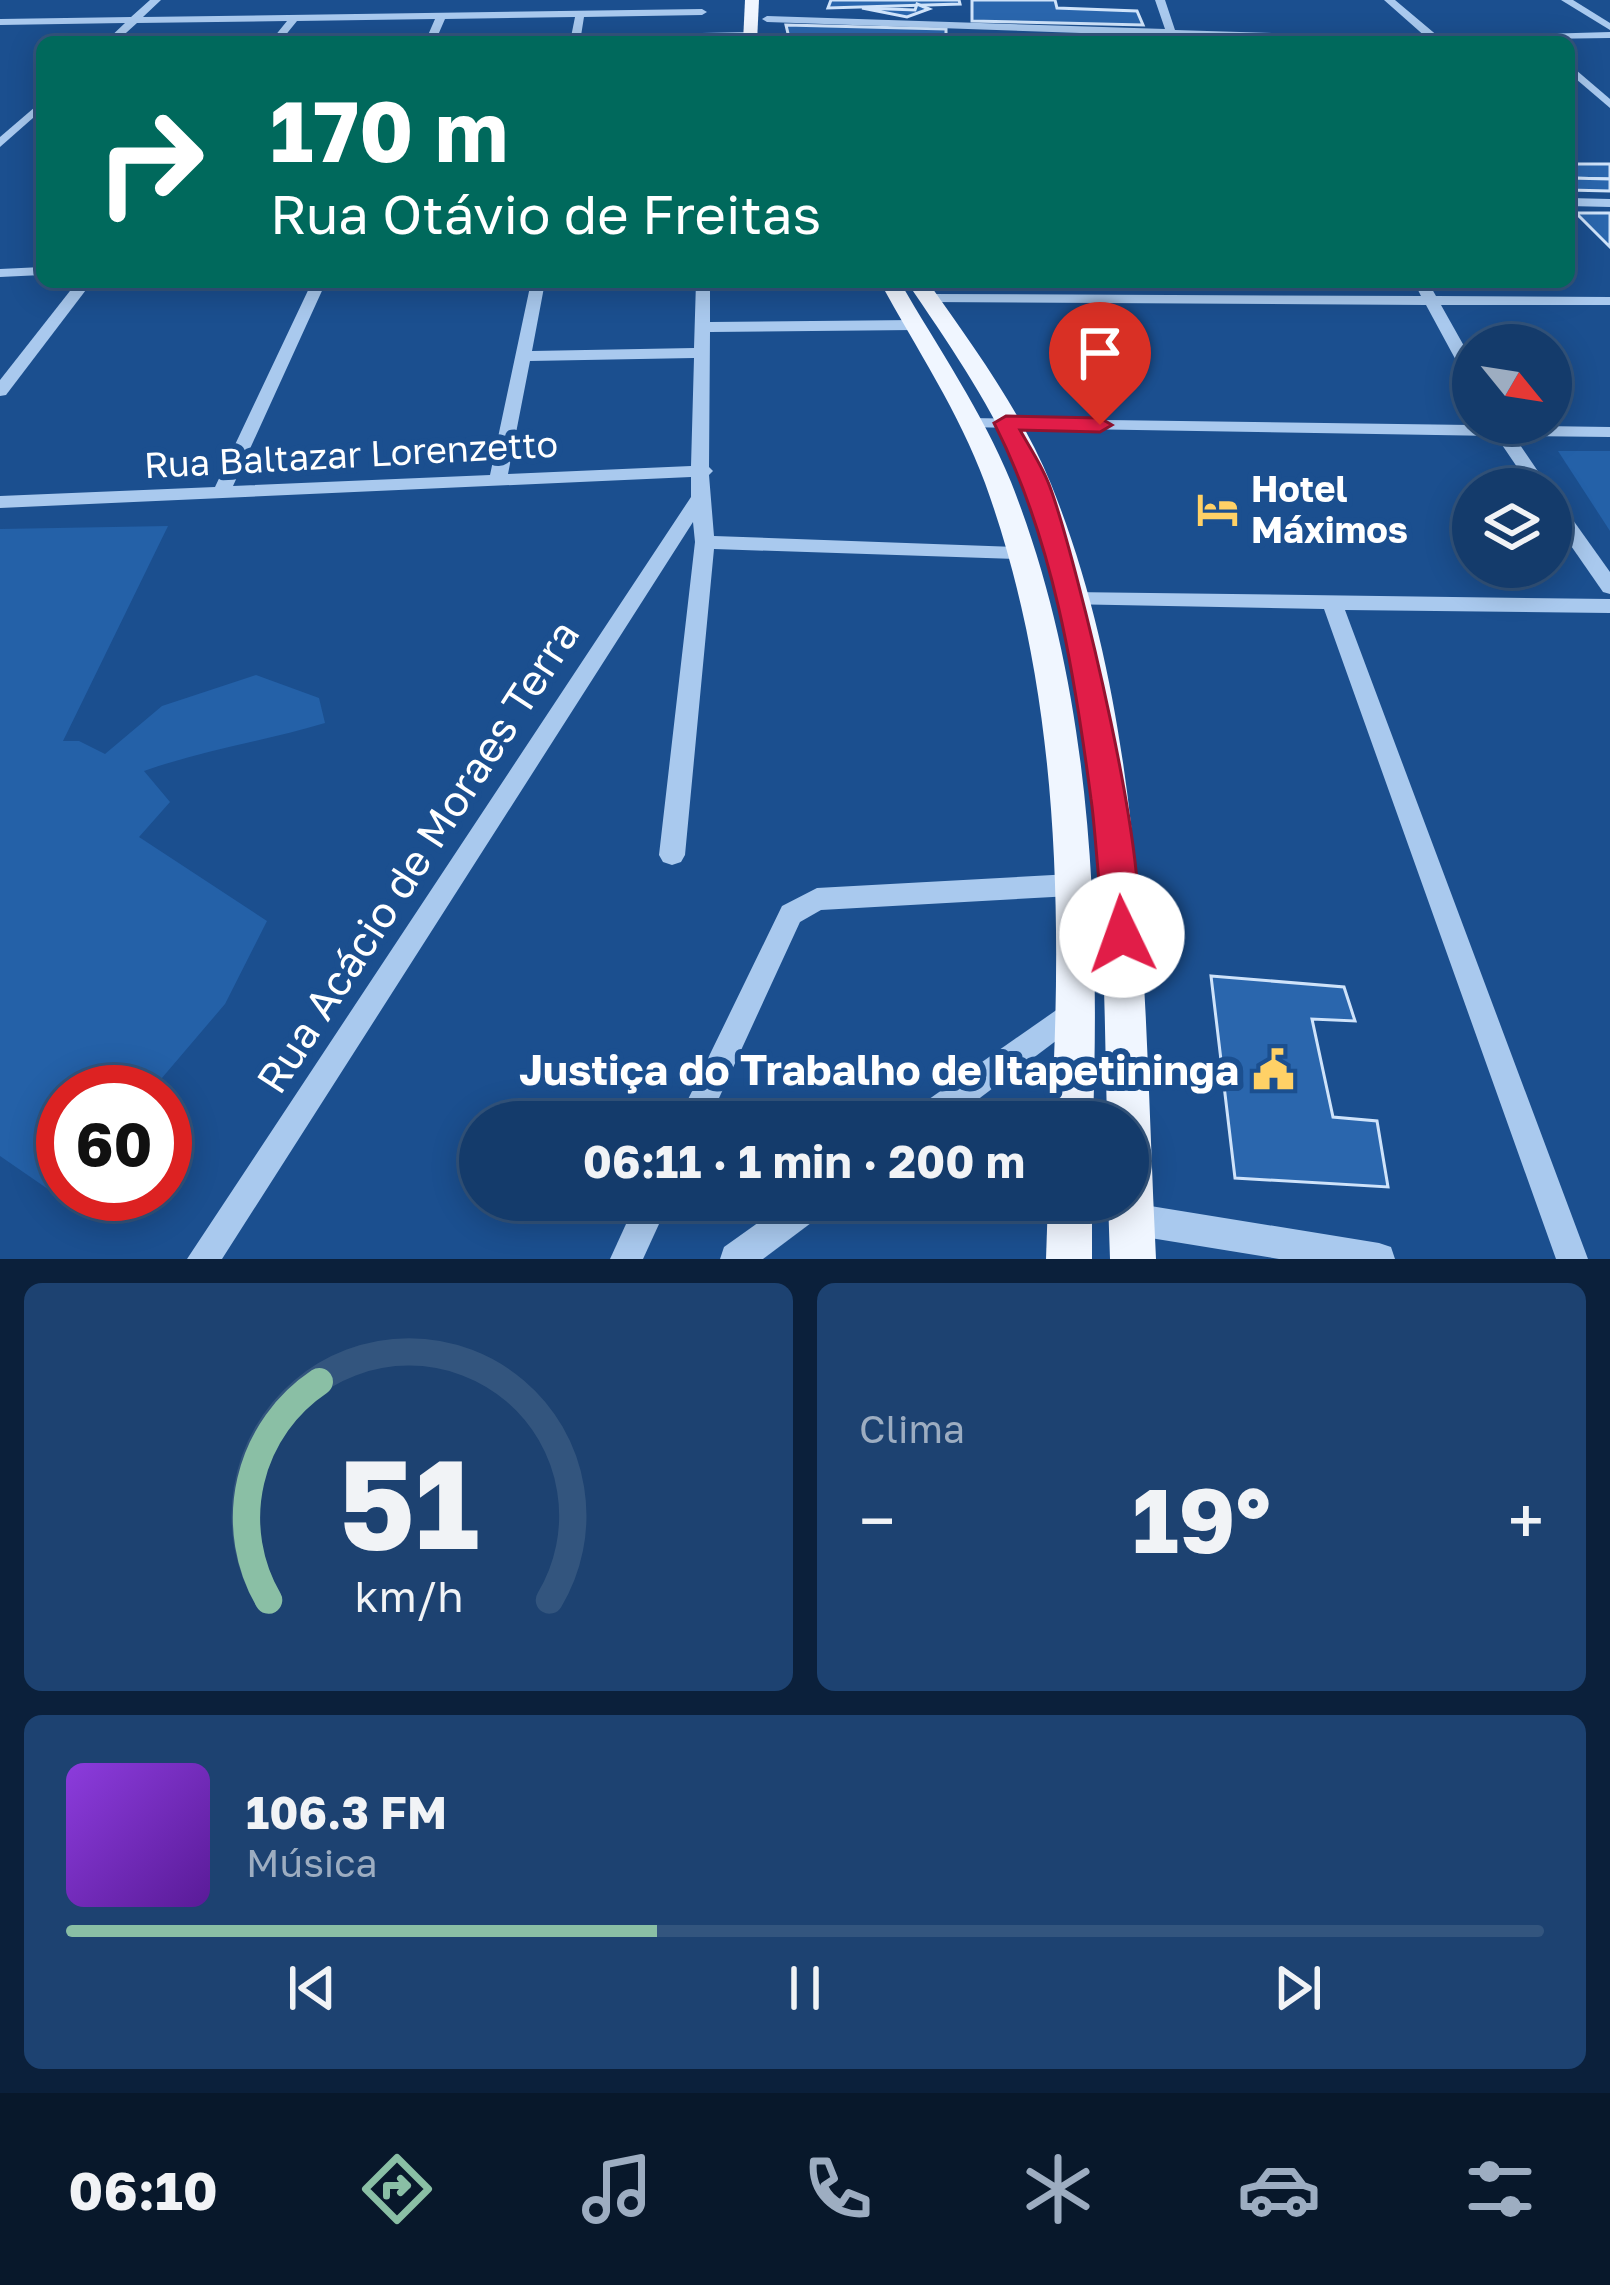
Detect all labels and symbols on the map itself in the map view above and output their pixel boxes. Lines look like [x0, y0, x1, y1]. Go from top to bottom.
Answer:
pin [1049, 302, 1151, 425]
north arrow [1452, 324, 1572, 444]
street label: Rua Baltazar Lorenzetto [143, 422, 559, 486]
place label: Hotel Máximos [1251, 467, 1408, 551]
hotel icon: Hotel Máximos [1194, 486, 1240, 532]
street label: Rua Acácio de Moraes Terra [245, 610, 589, 1102]
position arrow [1059, 872, 1185, 998]
place label: Justiça do Trabalho de Itapetininga [519, 1044, 1239, 1094]
public building icon: Justiça do Trabalho de Itapetininga [1250, 1046, 1296, 1092]
speed limit sign: 60 [36, 1065, 192, 1221]

